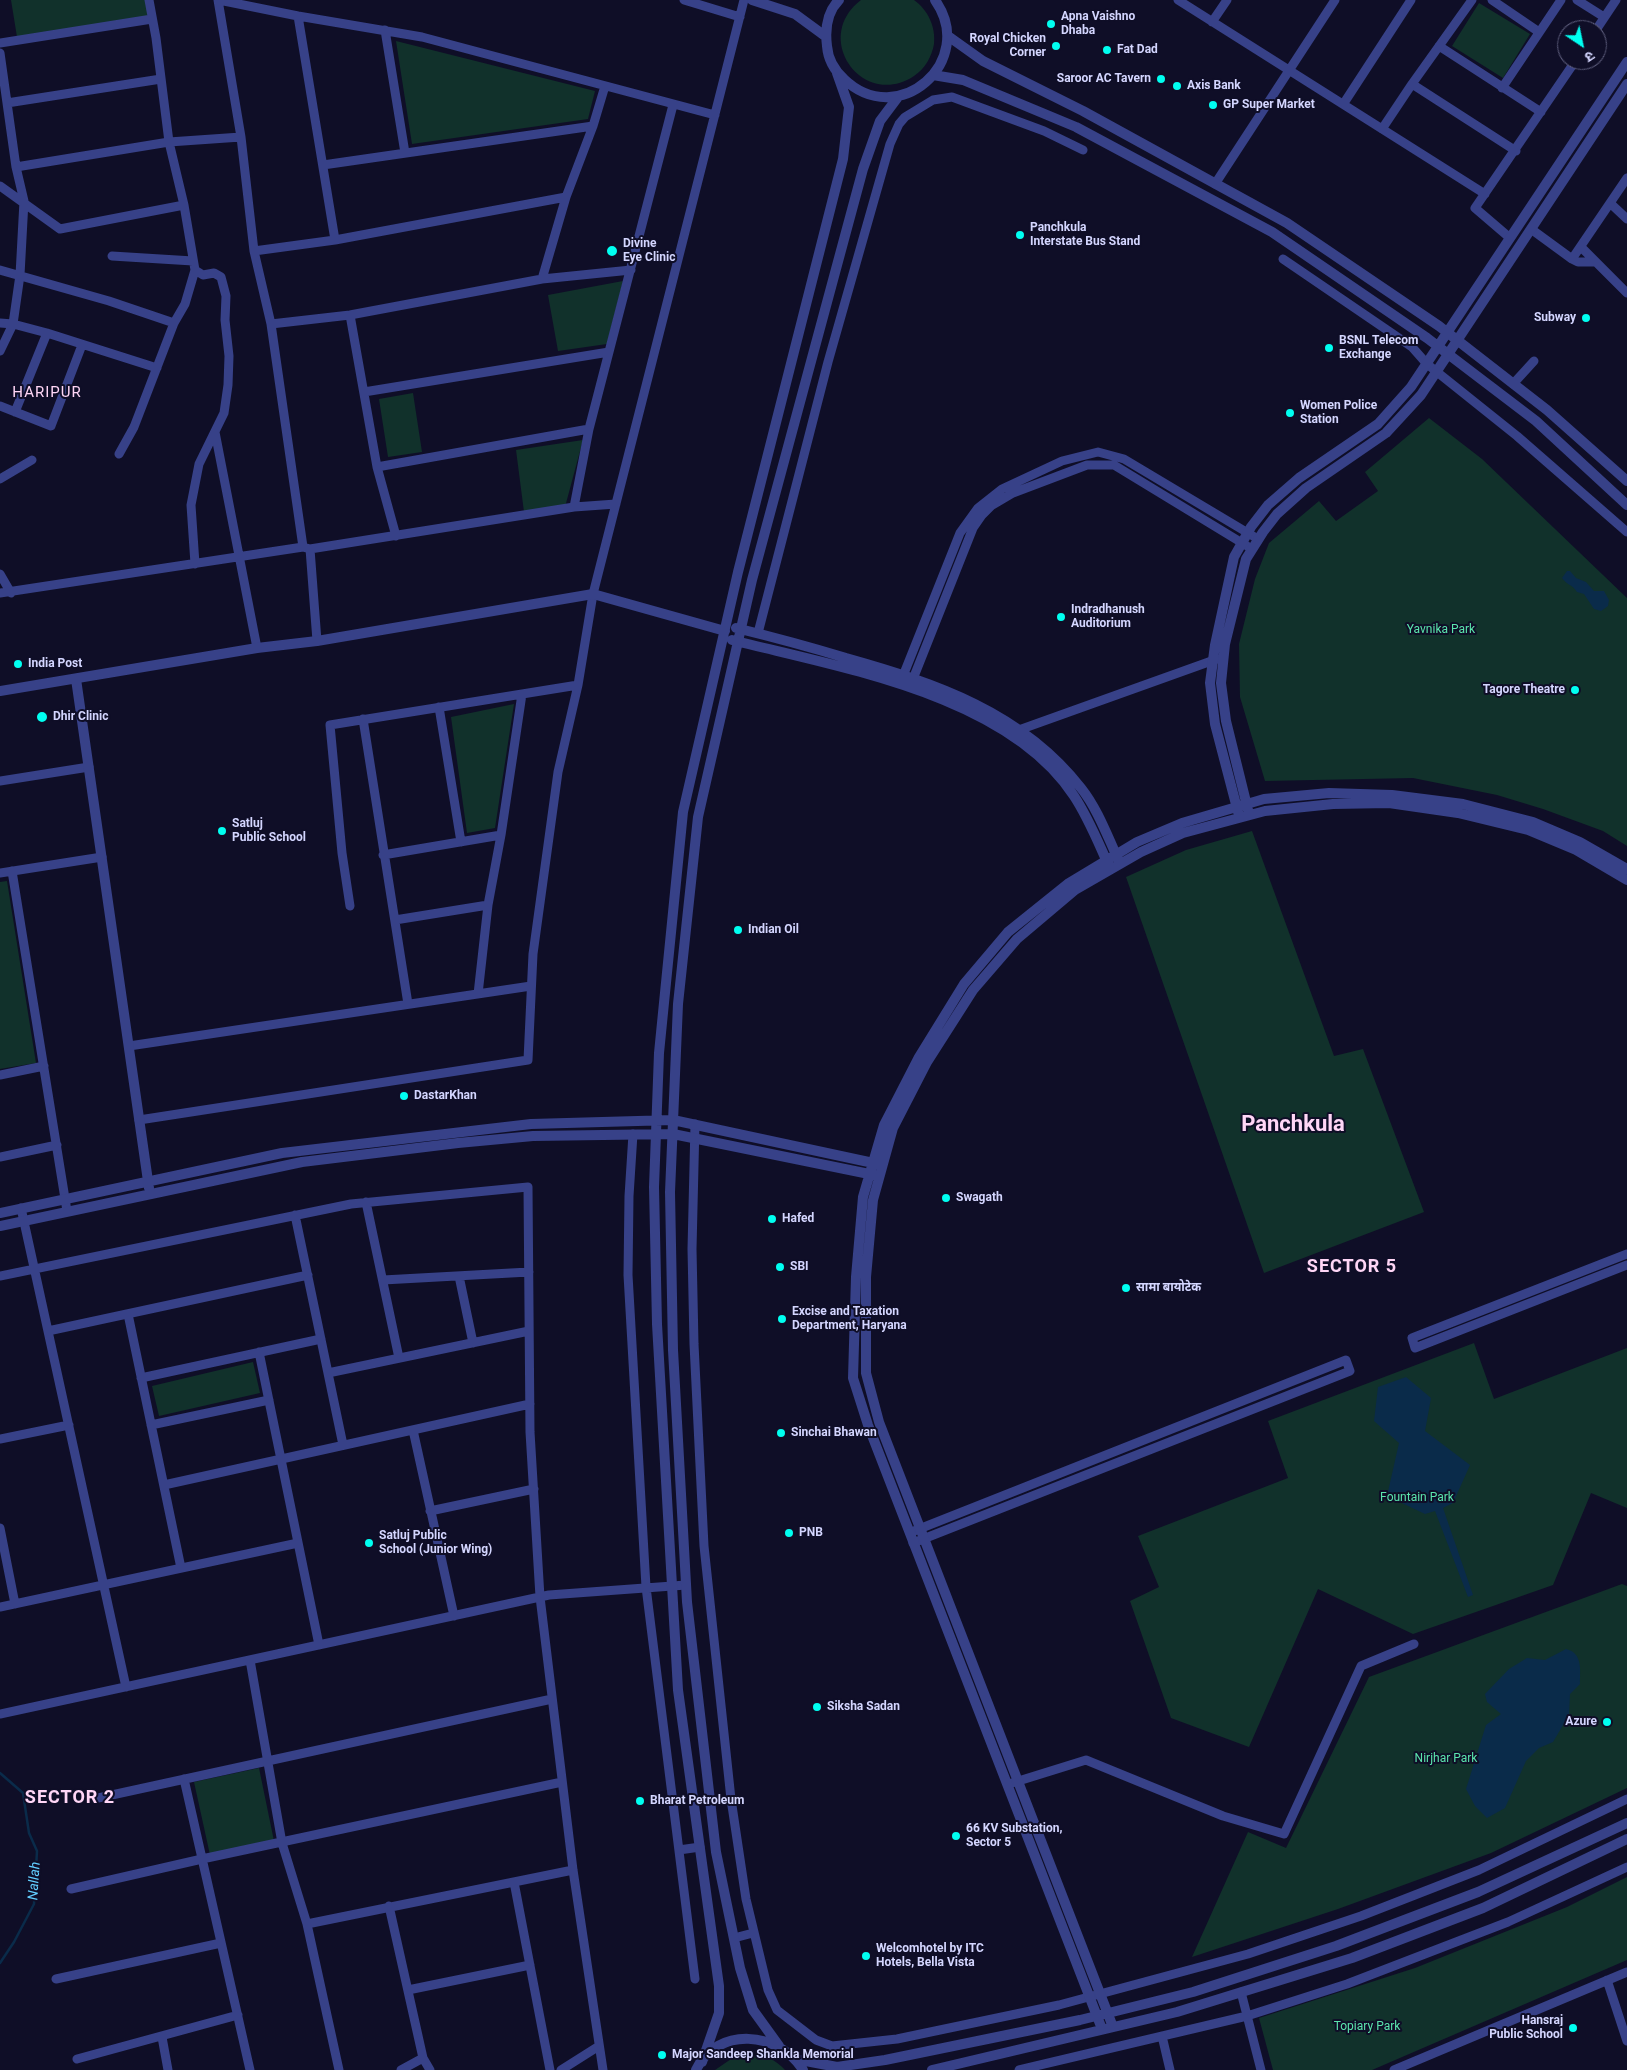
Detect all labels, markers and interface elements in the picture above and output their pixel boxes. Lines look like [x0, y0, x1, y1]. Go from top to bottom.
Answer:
place label: Apna Vaishno Dhaba [1061, 10, 1135, 38]
marker: Apna Vaishno Dhaba [1045, 18, 1057, 30]
north arrow [1557, 20, 1607, 70]
place label: Royal Chicken Corner [970, 32, 1046, 60]
marker: Royal Chicken Corner [1050, 40, 1062, 52]
place label: Fat Dad [1117, 43, 1158, 57]
marker: Fat Dad [1101, 44, 1113, 56]
text: उ [1582, 48, 1598, 66]
place label: Saroor AC Tavern [1057, 72, 1151, 86]
marker: Saroor AC Tavern [1155, 73, 1167, 85]
place label: Axis Bank [1187, 79, 1241, 93]
marker: Axis Bank [1171, 80, 1183, 92]
place label: GP Super Market [1223, 98, 1315, 112]
marker: GP Super Market [1207, 99, 1219, 111]
place label: Panchkula Interstate Bus Stand [1030, 221, 1140, 249]
marker: Panchkula Interstate Bus Stand [1014, 229, 1026, 241]
place label: Divine Eye Clinic [623, 237, 675, 265]
marker: Divine Eye Clinic [605, 244, 619, 258]
place label: Subway [1534, 311, 1576, 325]
marker: Subway [1580, 312, 1592, 324]
place label: BSNL Telecom Exchange [1339, 334, 1418, 362]
marker: BSNL Telecom Exchange [1323, 342, 1335, 354]
district label: HARIPUR [11, 384, 83, 402]
place label: Women Police Station [1300, 399, 1377, 427]
marker: Women Police Station [1284, 407, 1296, 419]
place label: Indradhanush Auditorium [1071, 603, 1145, 631]
marker: Indradhanush Auditorium [1055, 611, 1067, 623]
park label: Yavnika Park [1407, 623, 1475, 637]
place label: India Post [28, 657, 82, 671]
marker: India Post [12, 658, 24, 670]
place label: Tagore Theatre [1483, 683, 1565, 697]
marker: Tagore Theatre [1569, 684, 1581, 696]
marker: Dhir Clinic [35, 710, 49, 724]
place label: Dhir Clinic [53, 710, 108, 724]
place label: Satluj Public School [232, 817, 306, 845]
marker: Satluj Public School [216, 825, 228, 837]
place label: Indian Oil [748, 923, 799, 937]
marker: Indian Oil [732, 924, 744, 936]
place label: DastarKhan [414, 1089, 477, 1103]
marker: DastarKhan [398, 1090, 410, 1102]
district label: Panchkula [1241, 1112, 1345, 1138]
place label: Swagath [956, 1191, 1003, 1205]
marker: Swagath [940, 1192, 952, 1204]
place label: Hafed [782, 1212, 814, 1226]
marker: Hafed [766, 1213, 778, 1225]
district label: SECTOR 5 [1306, 1256, 1398, 1278]
place label: SBI [790, 1260, 809, 1274]
marker: SBI [774, 1261, 786, 1273]
place label: सामा बायोटेक [1136, 1281, 1201, 1295]
marker: सामा बायोटेक [1120, 1282, 1132, 1294]
place label: Excise and Taxation Department, Haryana [792, 1305, 907, 1333]
marker: Excise and Taxation Department, Haryana [776, 1313, 788, 1325]
place label: Sinchai Bhawan [791, 1426, 877, 1440]
marker: Sinchai Bhawan [775, 1427, 787, 1439]
park label: Fountain Park [1380, 1491, 1454, 1505]
place label: PNB [799, 1526, 823, 1540]
marker: PNB [783, 1527, 795, 1539]
place label: Satluj Public School (Junior Wing) [379, 1529, 492, 1557]
marker: Satluj Public School (Junior Wing) [363, 1537, 375, 1549]
place label: Siksha Sadan [827, 1700, 900, 1714]
marker: Siksha Sadan [811, 1701, 823, 1713]
place label: Azure [1565, 1715, 1597, 1729]
marker: Azure [1601, 1716, 1613, 1728]
park label: Nirjhar Park [1415, 1752, 1477, 1766]
district label: SECTOR 2 [24, 1787, 116, 1809]
place label: Bharat Petroleum [650, 1794, 744, 1808]
marker: Bharat Petroleum [634, 1795, 646, 1807]
place label: 66 KV Substation, Sector 5 [966, 1822, 1062, 1850]
marker: 66 KV Substation, Sector 5 [950, 1830, 962, 1842]
water label: Nallah [25, 1861, 45, 1901]
place label: Welcomhotel by ITC Hotels, Bella Vista [876, 1942, 984, 1970]
marker: Welcomhotel by ITC Hotels, Bella Vista [860, 1950, 872, 1962]
place label: Hansraj Public School [1489, 2014, 1563, 2042]
park label: Topiary Park [1334, 2020, 1400, 2034]
marker: Hansraj Public School [1567, 2022, 1579, 2034]
place label: Major Sandeep Shankla Memorial [672, 2048, 854, 2062]
marker: Major Sandeep Shankla Memorial [656, 2049, 668, 2061]

